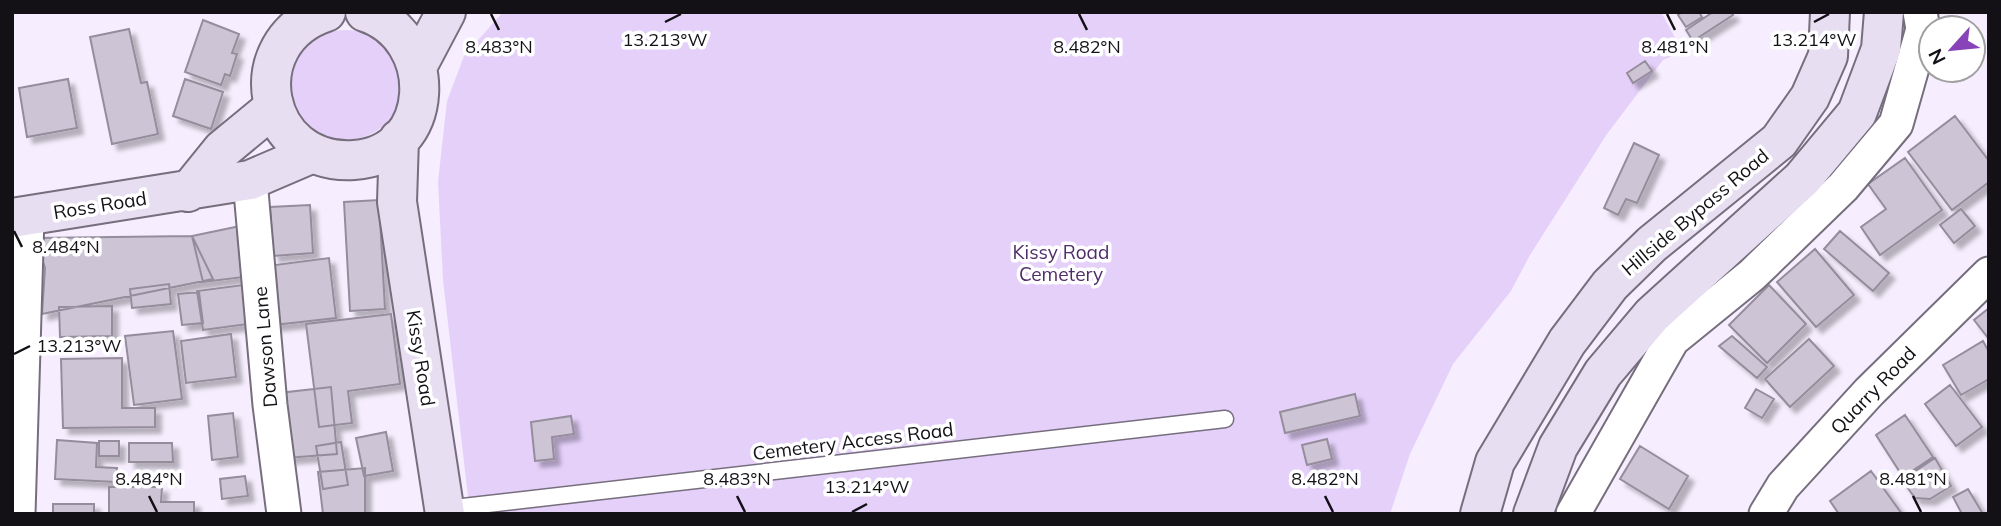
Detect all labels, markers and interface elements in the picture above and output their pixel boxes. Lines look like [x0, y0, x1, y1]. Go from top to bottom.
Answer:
north arrow [1917, 14, 1987, 84]
text: 13.213°W [622, 28, 708, 51]
text: 13.214°W [1771, 28, 1857, 51]
text: 8.483°N [465, 35, 533, 58]
text: 8.482°N [1053, 35, 1121, 58]
text: 8.481°N [1641, 35, 1709, 58]
text: N [1923, 45, 1951, 69]
street label: Hillside Bypass Road [1616, 143, 1774, 281]
street label: Ross Road [52, 186, 148, 224]
text: 8.484°N [32, 235, 100, 258]
park label: Kissy Road Cemetery [1013, 240, 1109, 286]
street label: Dawson Lane [248, 285, 282, 409]
street label: Kissy Road [402, 308, 440, 408]
text: 13.213°W [36, 334, 122, 357]
street label: Quarry Road [1825, 341, 1921, 439]
street label: Cemetery Access Road [751, 417, 955, 465]
text: 8.484°N [115, 467, 183, 490]
text: 8.483°N [703, 467, 771, 490]
text: 8.482°N [1291, 467, 1359, 490]
text: 8.481°N [1879, 467, 1947, 490]
text: 13.214°W [824, 475, 910, 498]

